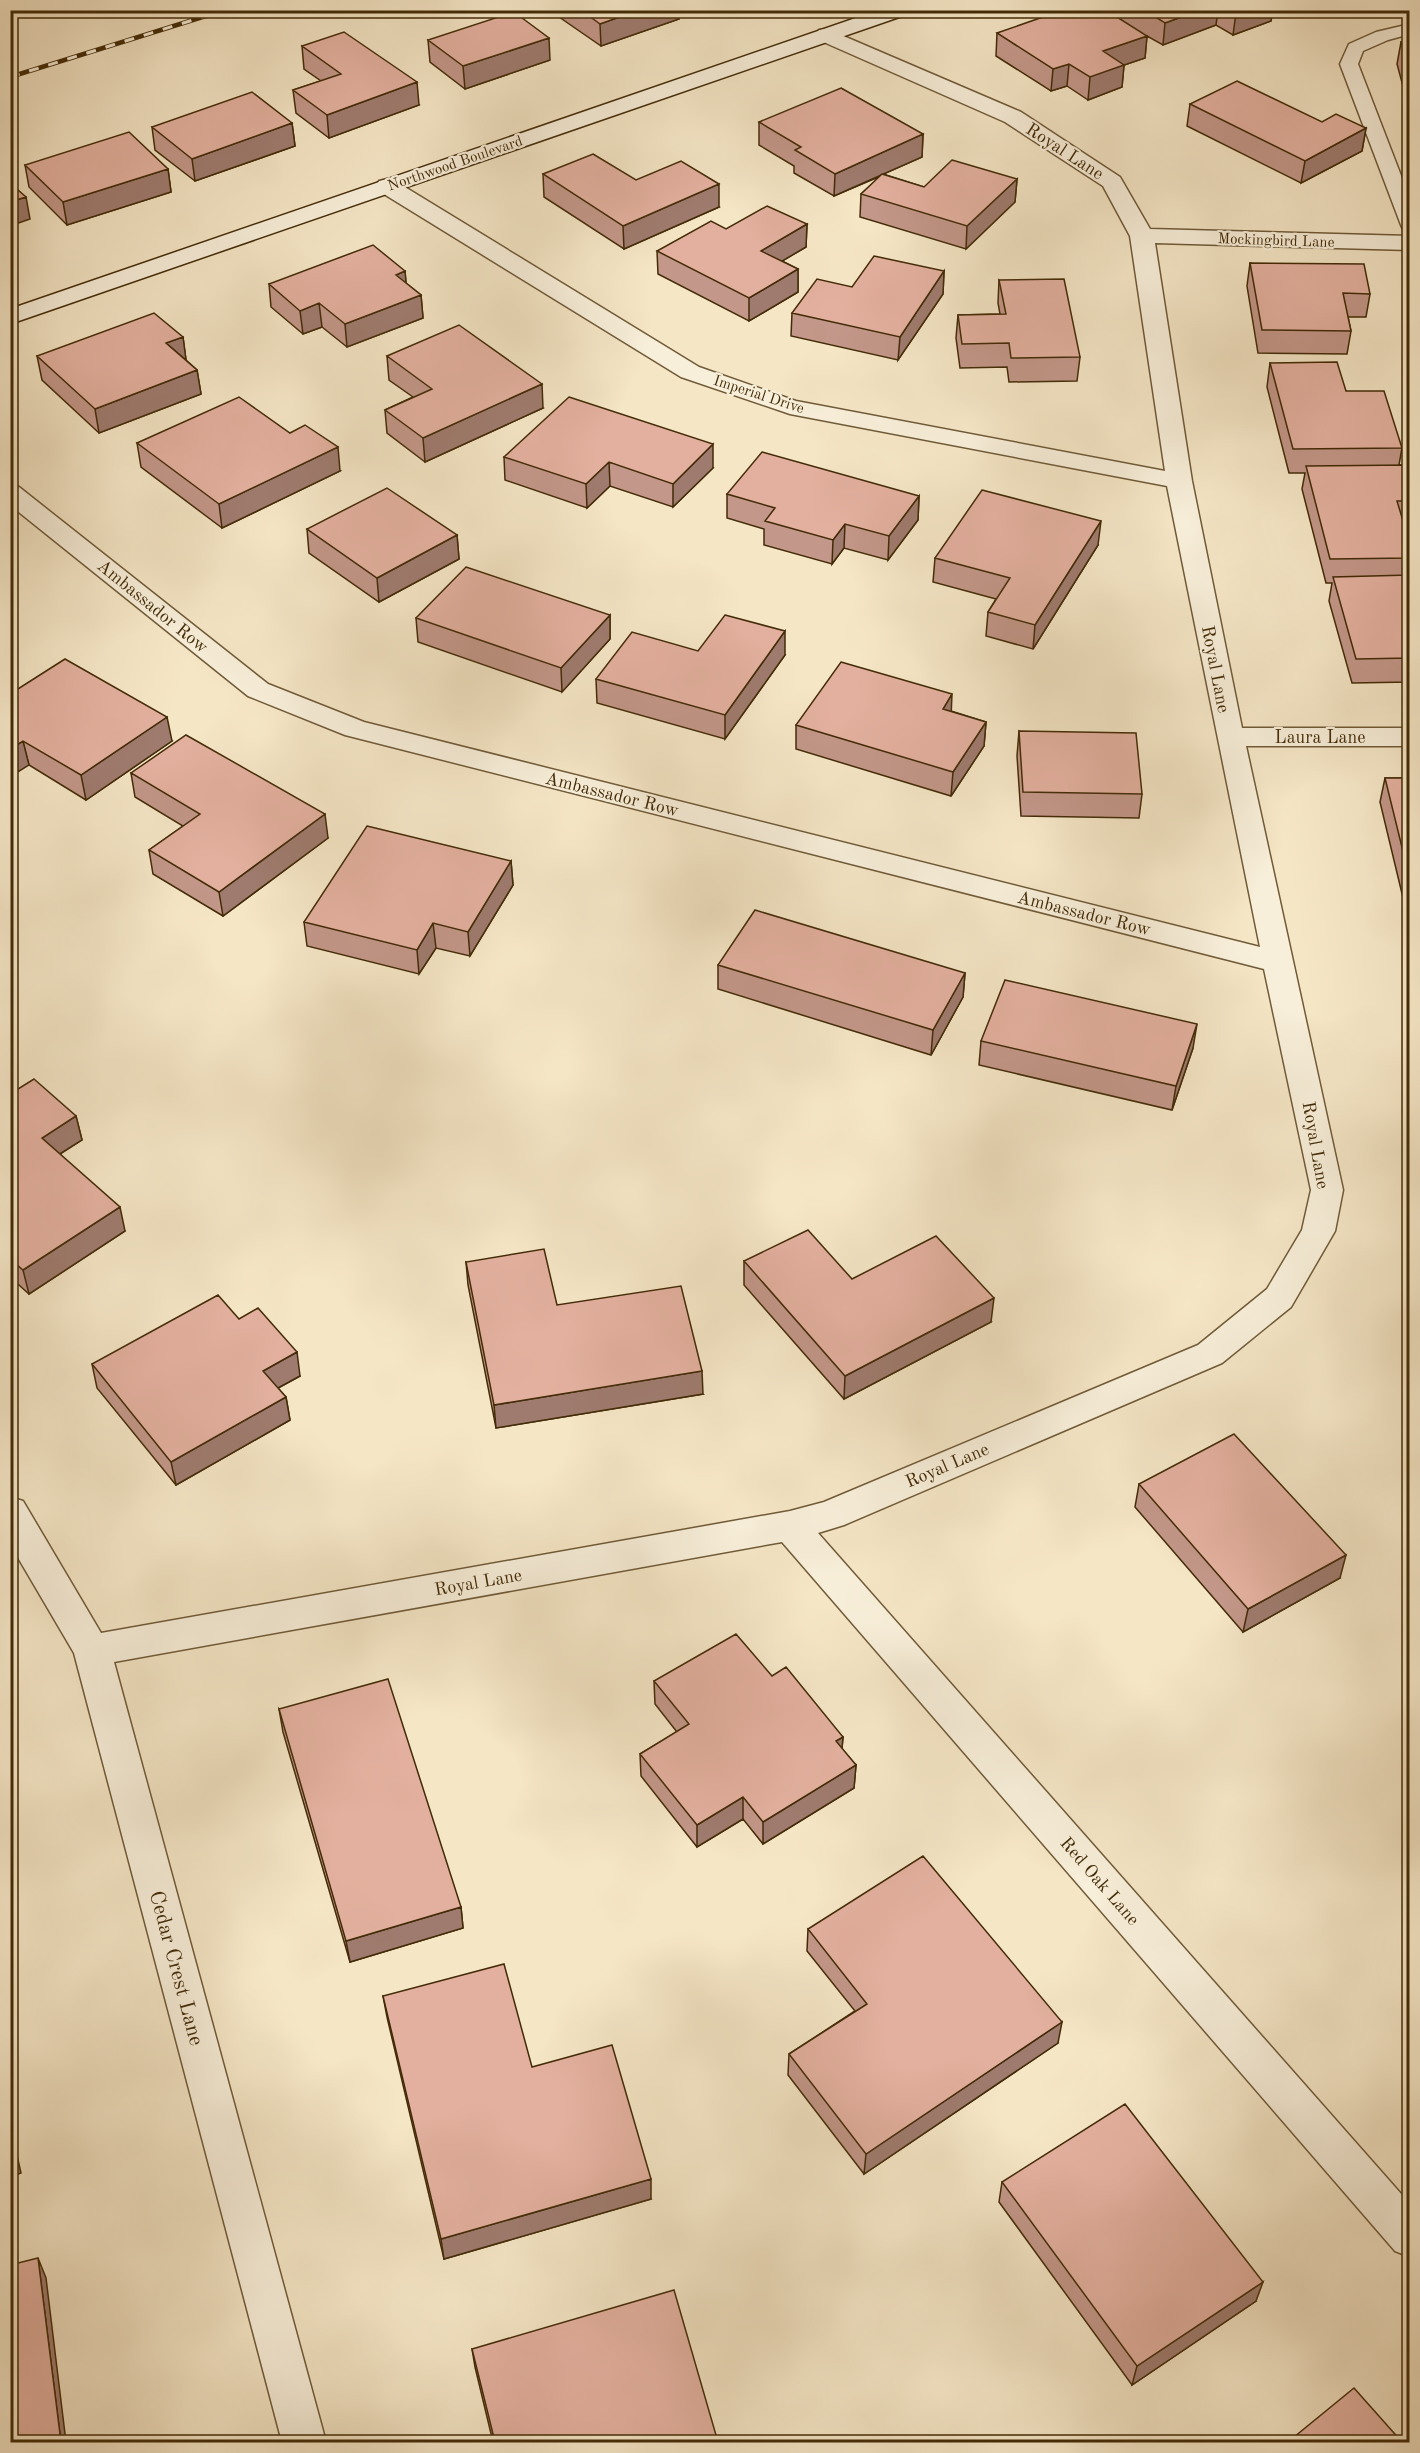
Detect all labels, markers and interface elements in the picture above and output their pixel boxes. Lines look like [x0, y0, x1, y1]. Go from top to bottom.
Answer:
street label: Royal Lane [1022, 120, 1106, 183]
street label: Northwood Boulevard [386, 134, 525, 195]
street label: Mockingbird Lane [1217, 232, 1335, 251]
street label: Imperial Drive [711, 374, 806, 417]
street label: Ambassador Row [94, 557, 211, 657]
street label: Royal Lane [1198, 624, 1232, 714]
street label: Laura Lane [1275, 729, 1365, 747]
street label: Ambassador Row [543, 770, 680, 820]
street label: Ambassador Row [1015, 889, 1152, 939]
street label: Royal Lane [1298, 1100, 1332, 1190]
street label: Royal Lane [903, 1440, 992, 1492]
street label: Royal Lane [433, 1566, 523, 1600]
street label: Red Oak Lane [1056, 1834, 1142, 1929]
street label: Cedar Crest Lane [145, 1889, 206, 2048]

